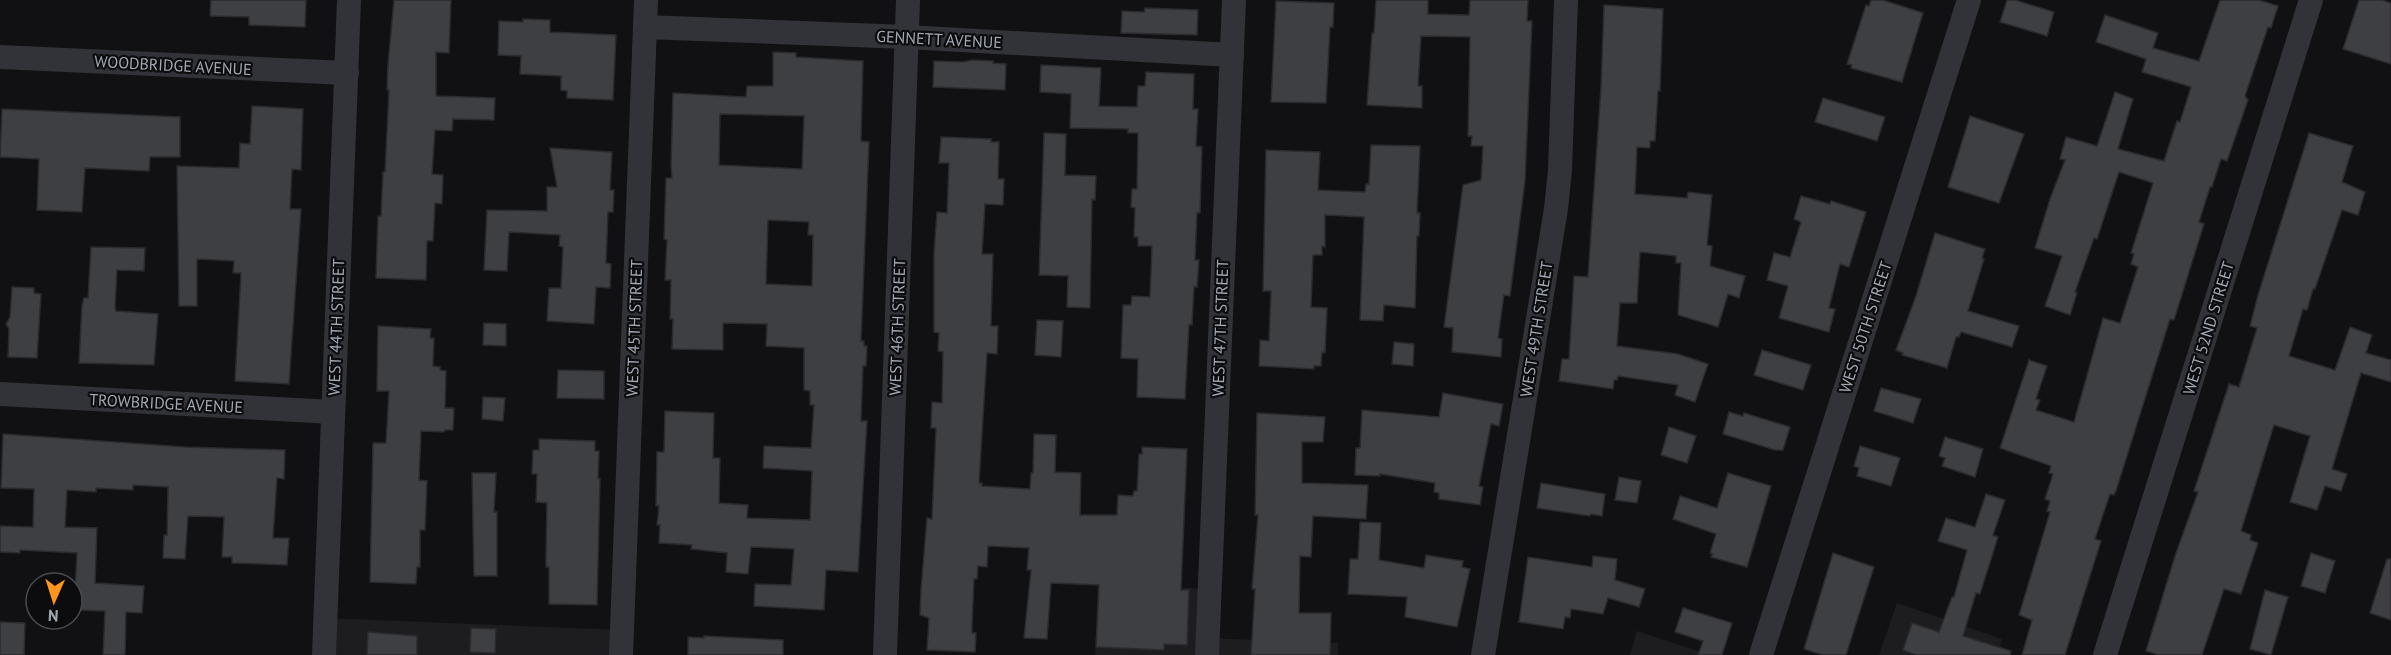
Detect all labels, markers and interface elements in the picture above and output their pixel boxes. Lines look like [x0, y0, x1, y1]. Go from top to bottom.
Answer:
street label: GENNETT AVENUE [876, 26, 1002, 52]
street label: WOODBRIDGE AVENUE [94, 51, 252, 79]
street label: WEST 44TH STREET [324, 258, 348, 396]
street label: WEST 46TH STREET [885, 258, 909, 396]
street label: WEST 45TH STREET [622, 259, 646, 397]
street label: WEST 47TH STREET [1208, 259, 1232, 397]
street label: WEST 50TH STREET [1834, 259, 1896, 395]
street label: WEST 52ND STREET [2178, 259, 2238, 397]
street label: WEST 49TH STREET [1515, 260, 1557, 398]
street label: TROWBRIDGE AVENUE [89, 389, 243, 417]
north arrow [24, 571, 84, 631]
text: N [47, 606, 59, 626]

